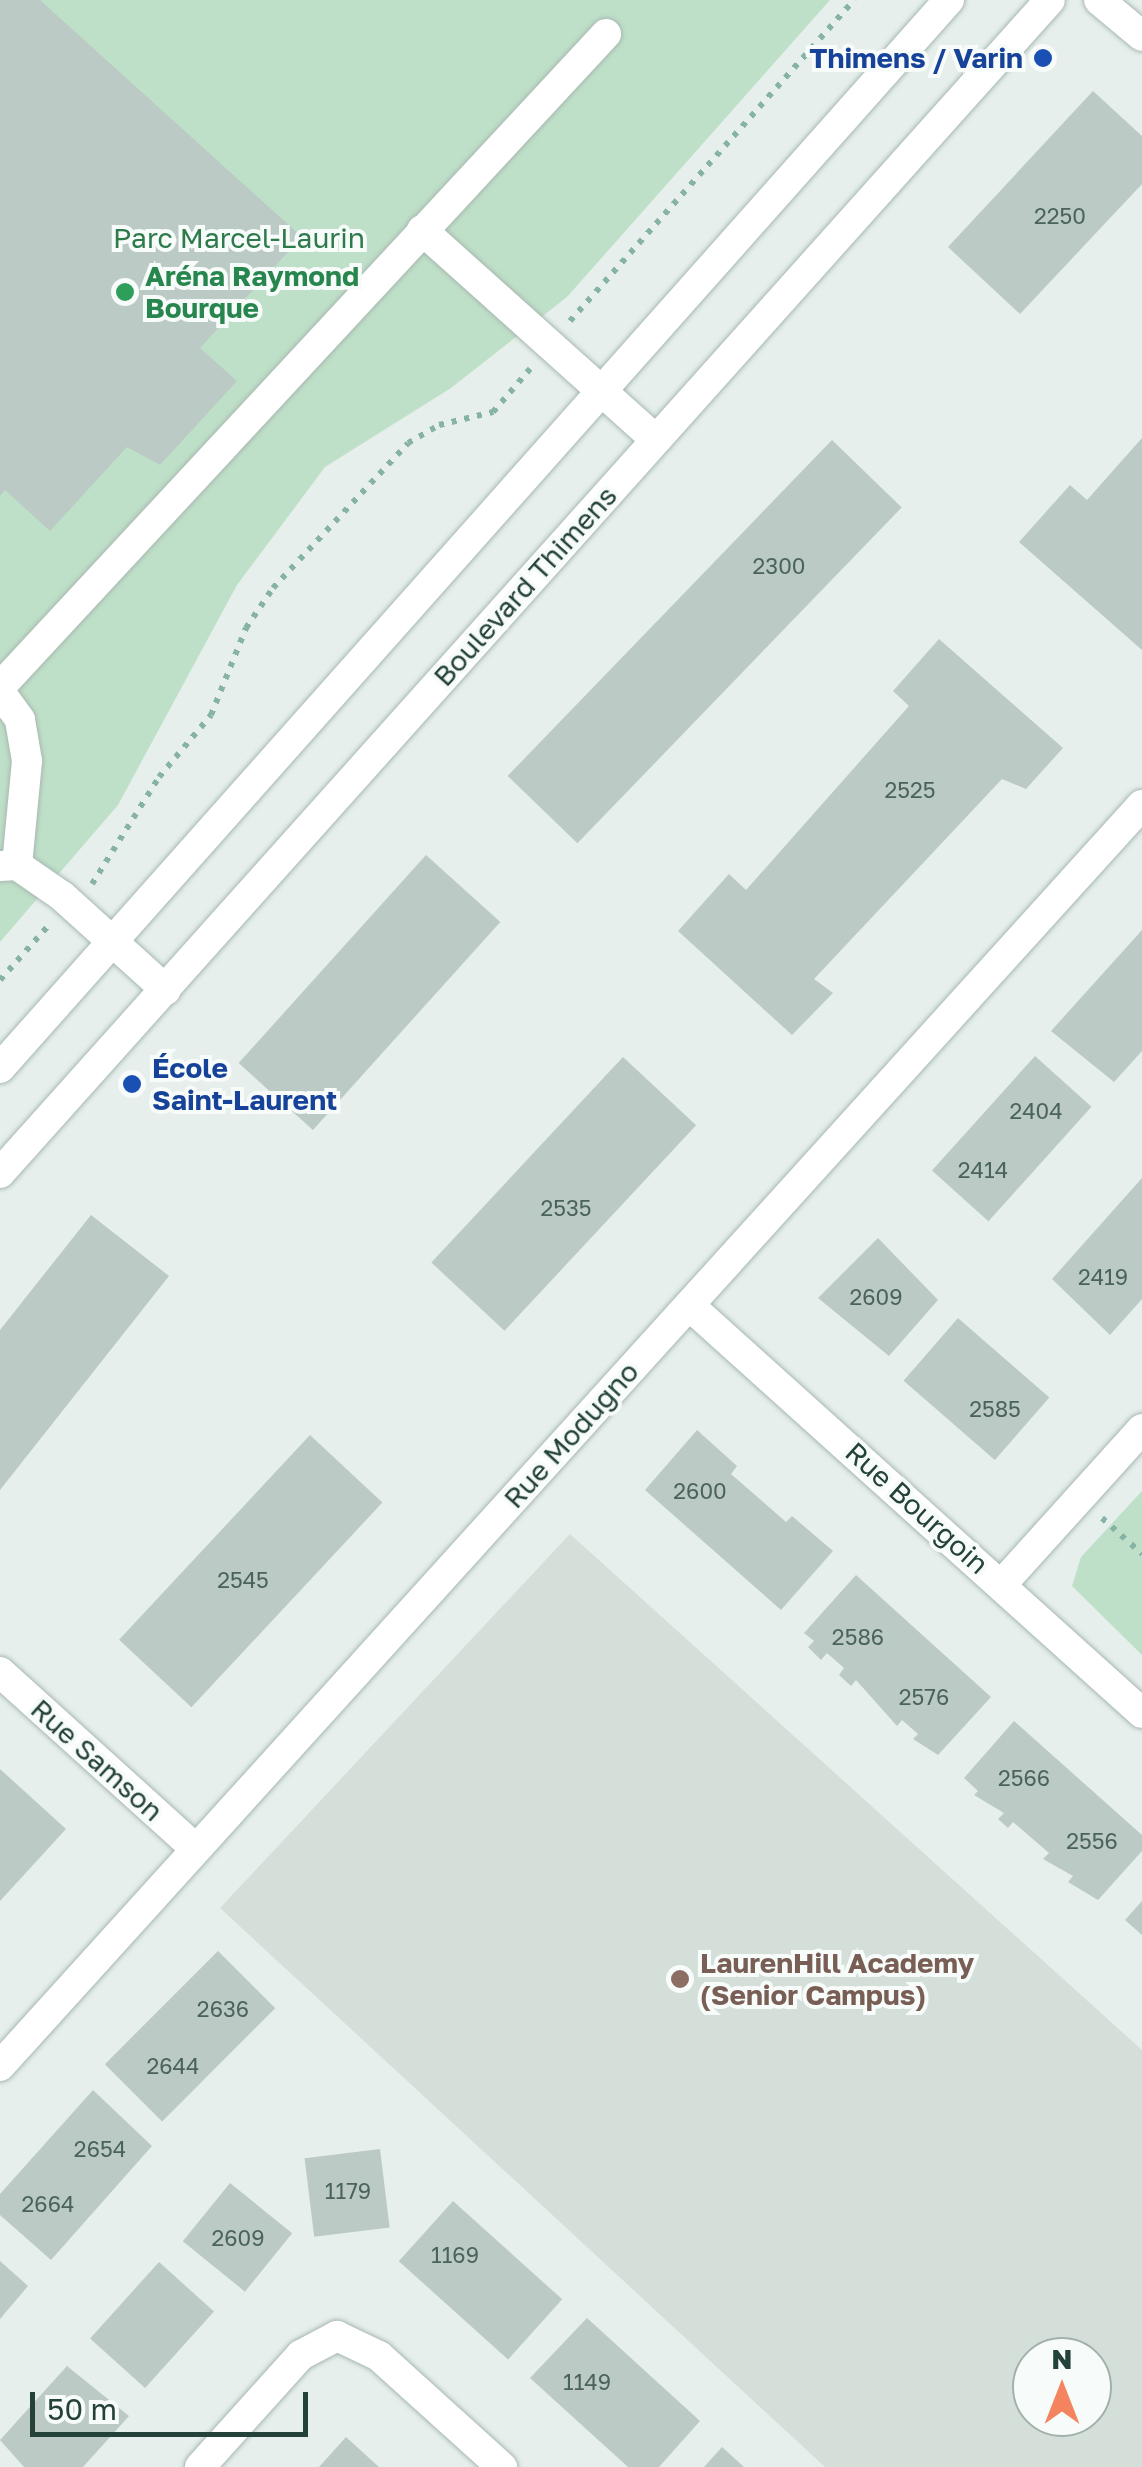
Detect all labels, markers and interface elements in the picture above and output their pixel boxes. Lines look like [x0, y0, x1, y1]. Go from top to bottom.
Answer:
place label: Thimens / Varin [809, 41, 1023, 75]
marker: Thimens / Varin [1032, 47, 1054, 69]
house number: 2250 [1034, 203, 1086, 229]
park label: Parc Marcel-Laurin [113, 221, 365, 255]
place label: Aréna Raymond Bourque [145, 259, 359, 325]
marker: Aréna Raymond Bourque [114, 281, 136, 303]
street label: Boulevard Thimens [426, 479, 624, 693]
house number: 2300 [753, 553, 805, 579]
house number: 2525 [884, 777, 936, 803]
place label: École Saint-Laurent [152, 1051, 337, 1117]
marker: École Saint-Laurent [121, 1073, 143, 1095]
house number: 2404 [1009, 1098, 1063, 1124]
house number: 2414 [958, 1157, 1008, 1183]
house number: 2535 [540, 1195, 592, 1221]
house number: 2419 [1078, 1264, 1128, 1290]
house number: 2609 [849, 1284, 903, 1310]
street label: Rue Modugno [497, 1355, 645, 1515]
house number: 2585 [969, 1396, 1021, 1422]
street label: Rue Bourgoin [839, 1435, 995, 1581]
house number: 2600 [673, 1478, 727, 1504]
house number: 2545 [217, 1567, 269, 1593]
house number: 2586 [832, 1624, 884, 1650]
house number: 2576 [899, 1684, 949, 1710]
street label: Rue Samson [24, 1692, 170, 1828]
house number: 2566 [998, 1765, 1050, 1791]
house number: 2556 [1066, 1828, 1118, 1854]
place label: LaurenHill Academy (Senior Campus) [700, 1946, 974, 2012]
marker: LaurenHill Academy (Senior Campus) [669, 1968, 691, 1990]
house number: 2636 [197, 1996, 249, 2022]
house number: 2644 [147, 2053, 199, 2079]
house number: 2654 [74, 2136, 126, 2162]
house number: 1179 [325, 2178, 371, 2204]
house number: 2664 [22, 2191, 74, 2217]
house number: 2609 [211, 2225, 265, 2251]
house number: 1169 [431, 2242, 479, 2268]
north arrow [1012, 2337, 1112, 2437]
text: N [1051, 2342, 1073, 2375]
house number: 1149 [563, 2369, 611, 2395]
scale bar [35, 2372, 312, 2434]
text: 50 m [47, 2391, 117, 2427]

